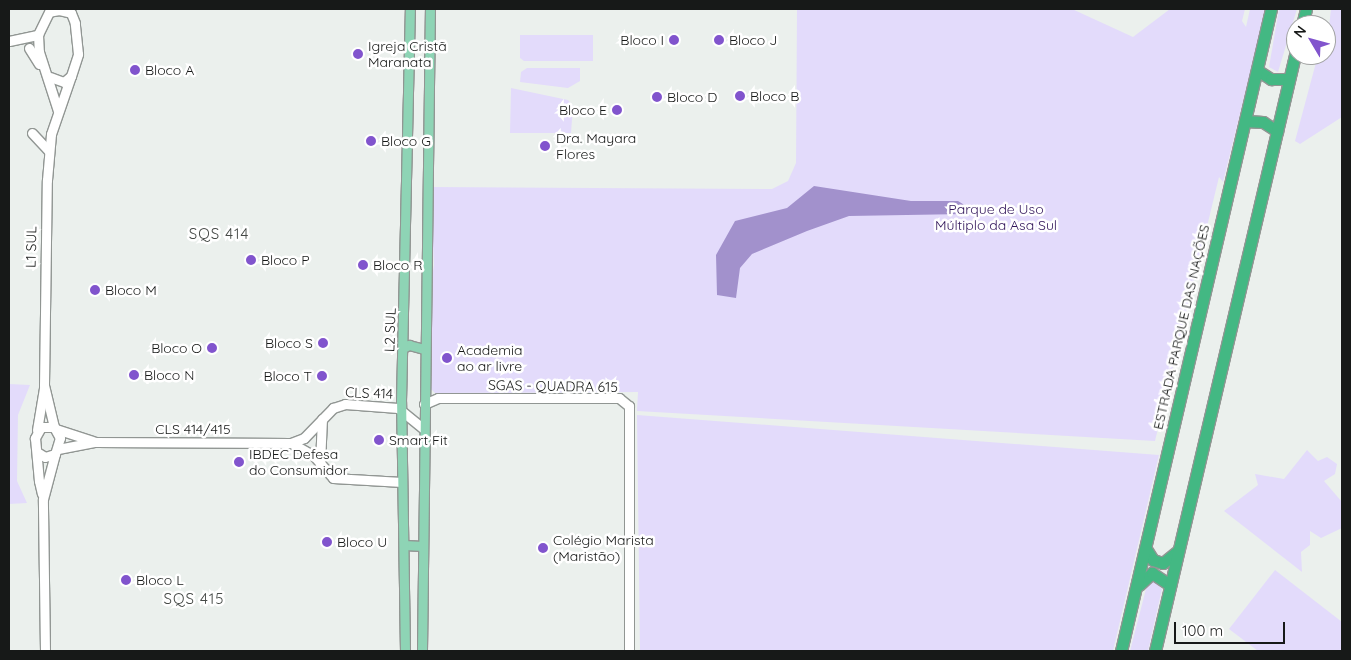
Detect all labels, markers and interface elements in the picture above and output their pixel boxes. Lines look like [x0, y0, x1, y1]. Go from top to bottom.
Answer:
north arrow [1286, 15, 1336, 65]
text: N [1290, 22, 1310, 41]
place label: Bloco I [620, 32, 664, 48]
place label: Bloco J [729, 32, 777, 48]
marker: Bloco I [668, 34, 680, 46]
marker: Bloco J [713, 34, 725, 46]
place label: Igreja Cristã Maranata [368, 38, 447, 70]
marker: Igreja Cristã Maranata [352, 48, 364, 60]
place label: Bloco A [145, 62, 194, 78]
marker: Bloco A [129, 64, 141, 76]
place label: Bloco B [750, 88, 799, 104]
place label: Bloco D [667, 89, 717, 105]
marker: Bloco B [734, 90, 746, 102]
marker: Bloco D [651, 91, 663, 103]
place label: Bloco E [559, 102, 607, 118]
marker: Bloco E [611, 104, 623, 116]
place label: Dra. Mayara Flores [556, 130, 636, 162]
place label: Bloco G [381, 133, 431, 149]
marker: Bloco G [365, 135, 377, 147]
marker: Dra. Mayara Flores [538, 139, 552, 153]
park label: Parque de Uso Múltiplo da Asa Sul [935, 201, 1057, 233]
street label: ESTRADA PARQUE DAS NAÇÕES [1149, 223, 1213, 431]
district label: SQS 414 [188, 225, 250, 243]
street label: L1 SUL [22, 226, 40, 268]
place label: Bloco P [261, 252, 309, 268]
marker: Bloco P [245, 254, 257, 266]
place label: Bloco R [373, 257, 423, 273]
marker: Bloco R [357, 259, 369, 271]
place label: Bloco M [105, 282, 157, 298]
marker: Bloco M [89, 284, 101, 296]
street label: L2 SUL [381, 308, 399, 352]
place label: Bloco S [265, 335, 313, 351]
marker: Bloco S [317, 337, 329, 349]
place label: Bloco O [151, 340, 202, 356]
marker: Bloco O [206, 342, 218, 354]
place label: Academia ao ar livre [457, 342, 522, 374]
marker: Academia ao ar livre [441, 352, 453, 364]
place label: Bloco N [144, 367, 194, 383]
place label: Bloco T [263, 368, 312, 384]
marker: Bloco N [128, 369, 140, 381]
marker: Bloco T [316, 370, 328, 382]
street label: SGAS - QUADRA 615 [488, 376, 618, 396]
street label: CLS 414 [345, 384, 393, 402]
street label: CLS 414/415 [155, 421, 231, 437]
place label: Smart Fit [389, 432, 448, 448]
marker: Smart Fit [373, 434, 385, 446]
place label: IBDEC Defesa do Consumidor [249, 446, 348, 478]
marker: IBDEC Defesa do Consumidor [233, 456, 245, 468]
place label: Colégio Marista (Maristão) [553, 532, 654, 564]
place label: Bloco U [337, 534, 387, 550]
marker: Bloco U [321, 536, 333, 548]
marker: Colégio Marista (Maristão) [537, 542, 549, 554]
place label: Bloco L [136, 572, 184, 588]
marker: Bloco L [120, 574, 132, 586]
district label: SQS 415 [163, 590, 225, 608]
scale bar [1176, 612, 1287, 644]
text: 100 m [1182, 621, 1223, 640]

